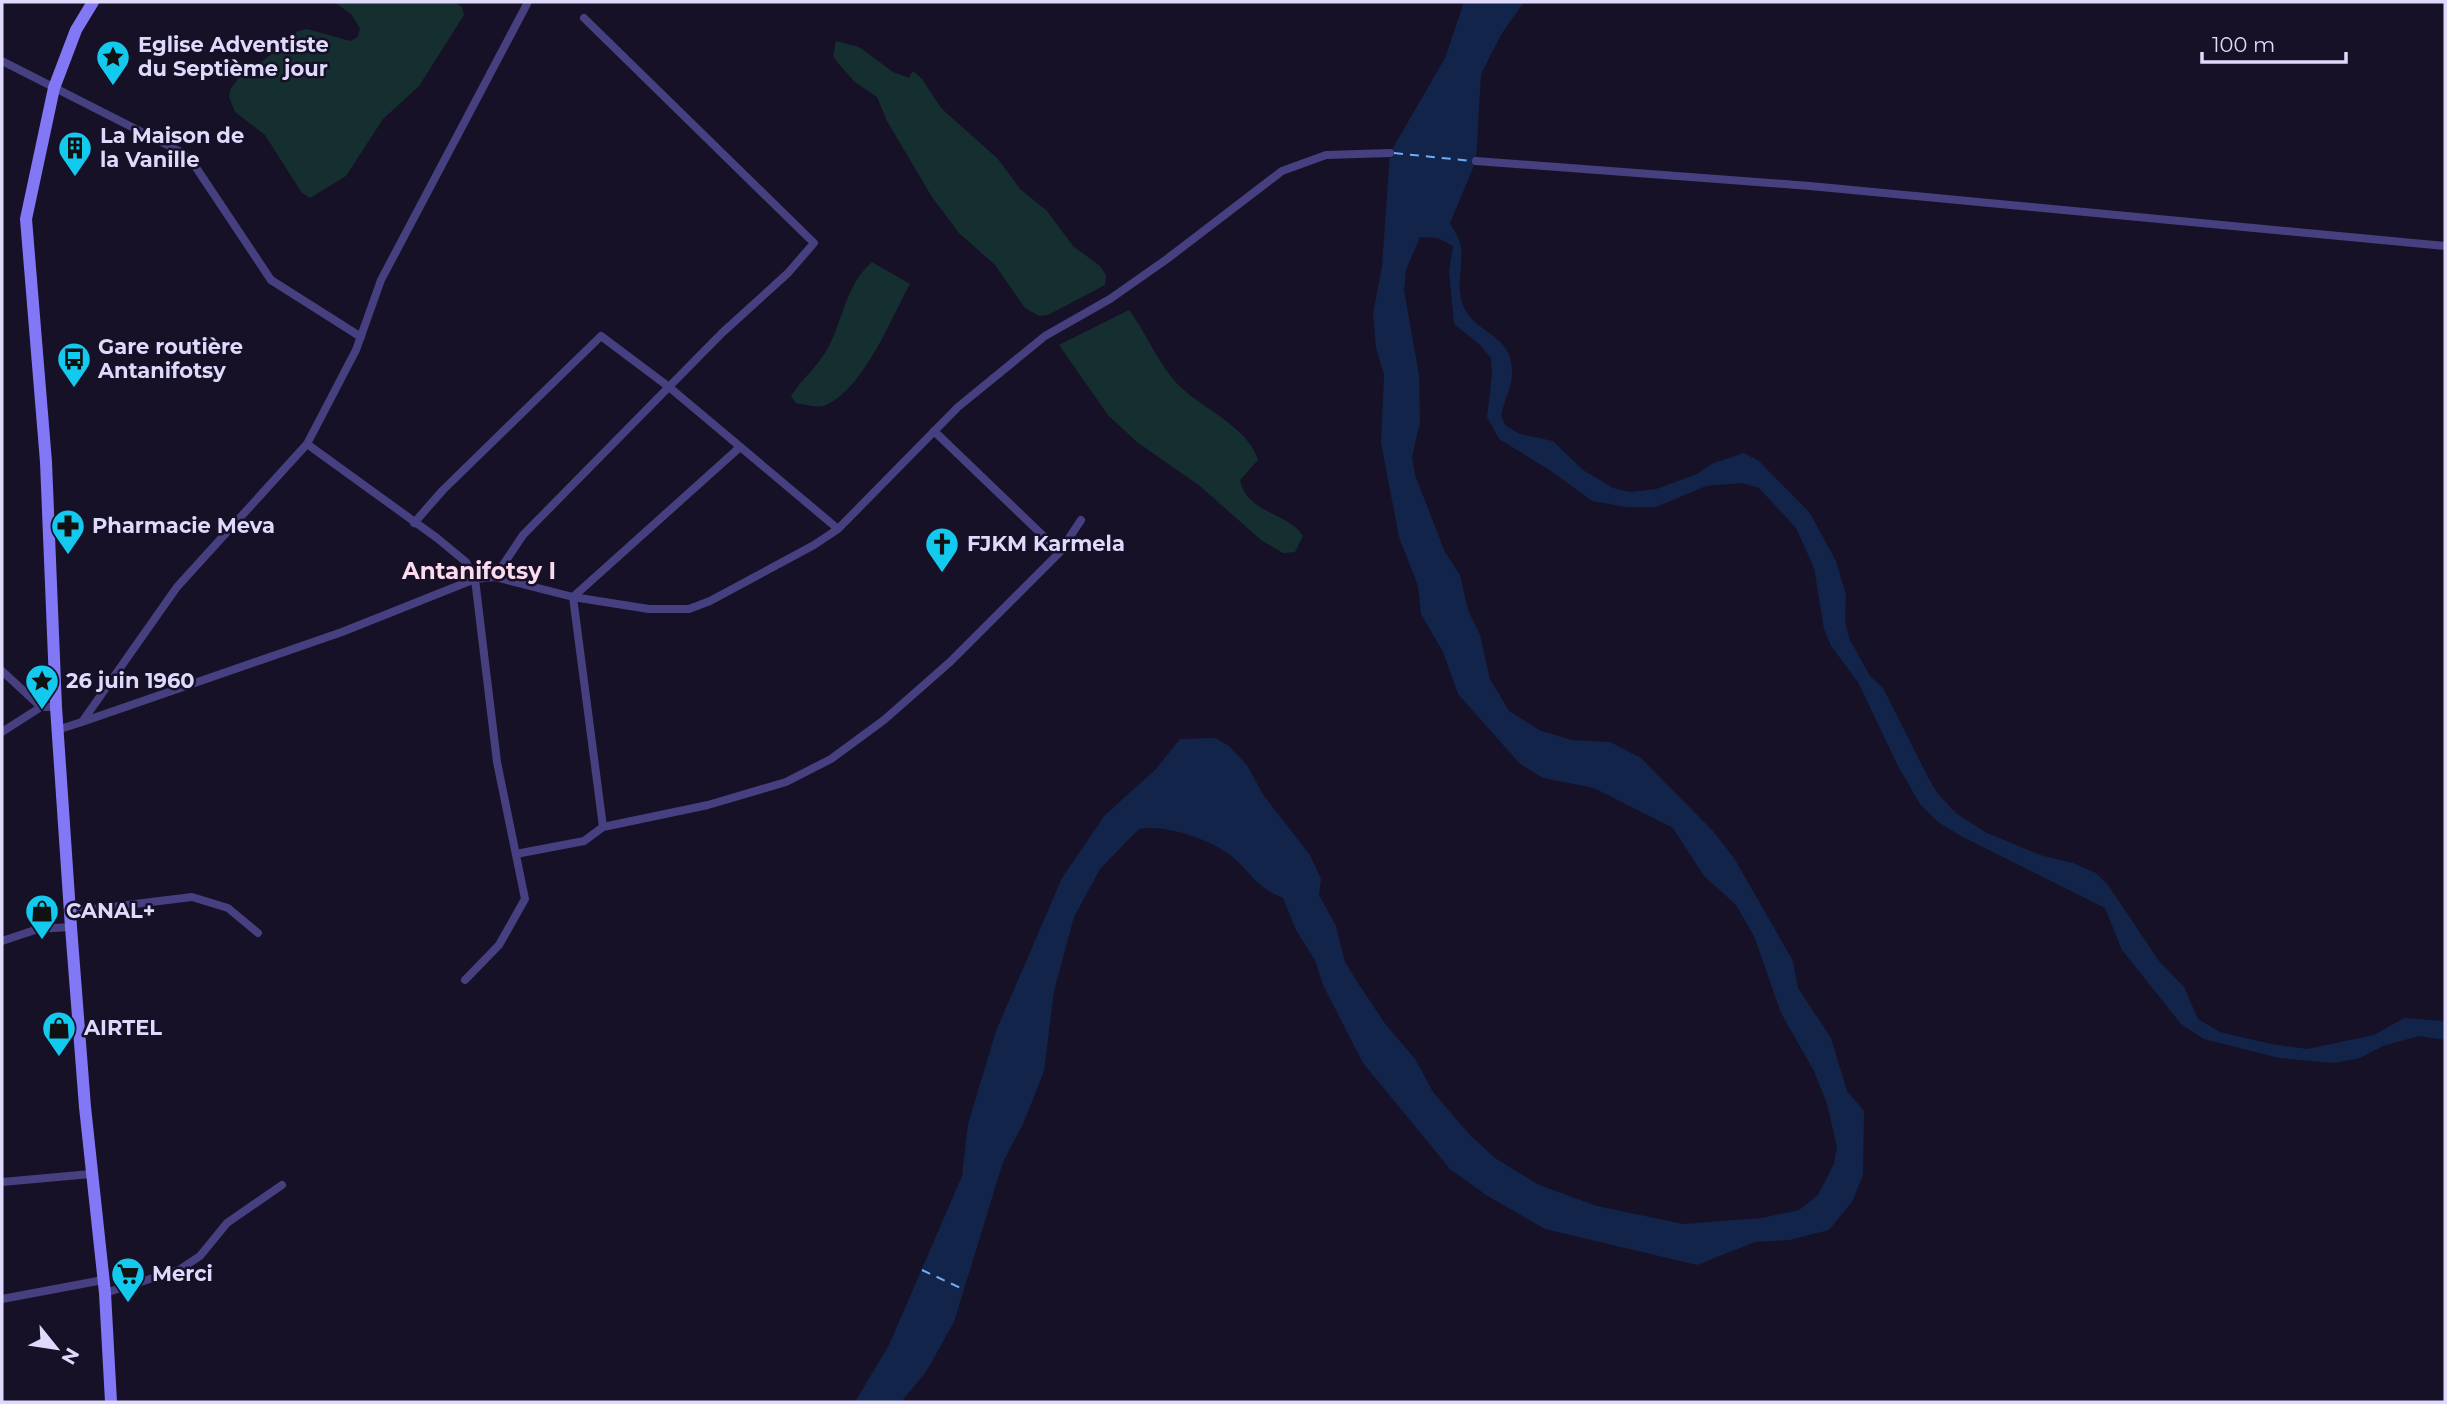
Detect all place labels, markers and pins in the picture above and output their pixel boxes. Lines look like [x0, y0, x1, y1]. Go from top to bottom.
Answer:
place label: Eglise Adventiste du Septième jour [138, 32, 329, 81]
place icon: Eglise Adventiste du Septième jour [94, 38, 132, 87]
place label: La Maison de la Vanille [100, 123, 244, 172]
building icon: La Maison de la Vanille [56, 129, 94, 178]
place label: Gare routière Antanifotsy [97, 334, 243, 383]
bus stop icon: Gare routière Antanifotsy [55, 340, 93, 389]
pharmacy icon: Pharmacie Meva [49, 507, 87, 556]
place label: Pharmacie Meva [92, 513, 275, 538]
church icon: FJKM Karmela [923, 525, 961, 574]
place label: FJKM Karmela [967, 531, 1125, 556]
place icon: 26 juin 1960 [23, 662, 61, 711]
place label: 26 juin 1960 [66, 668, 195, 693]
shop icon: CANAL+ [23, 892, 61, 941]
place label: CANAL+ [66, 898, 155, 923]
shop icon: AIRTEL [40, 1009, 78, 1058]
place label: AIRTEL [83, 1015, 162, 1040]
supermarket icon: Merci [109, 1255, 147, 1304]
place label: Merci [152, 1261, 213, 1286]

